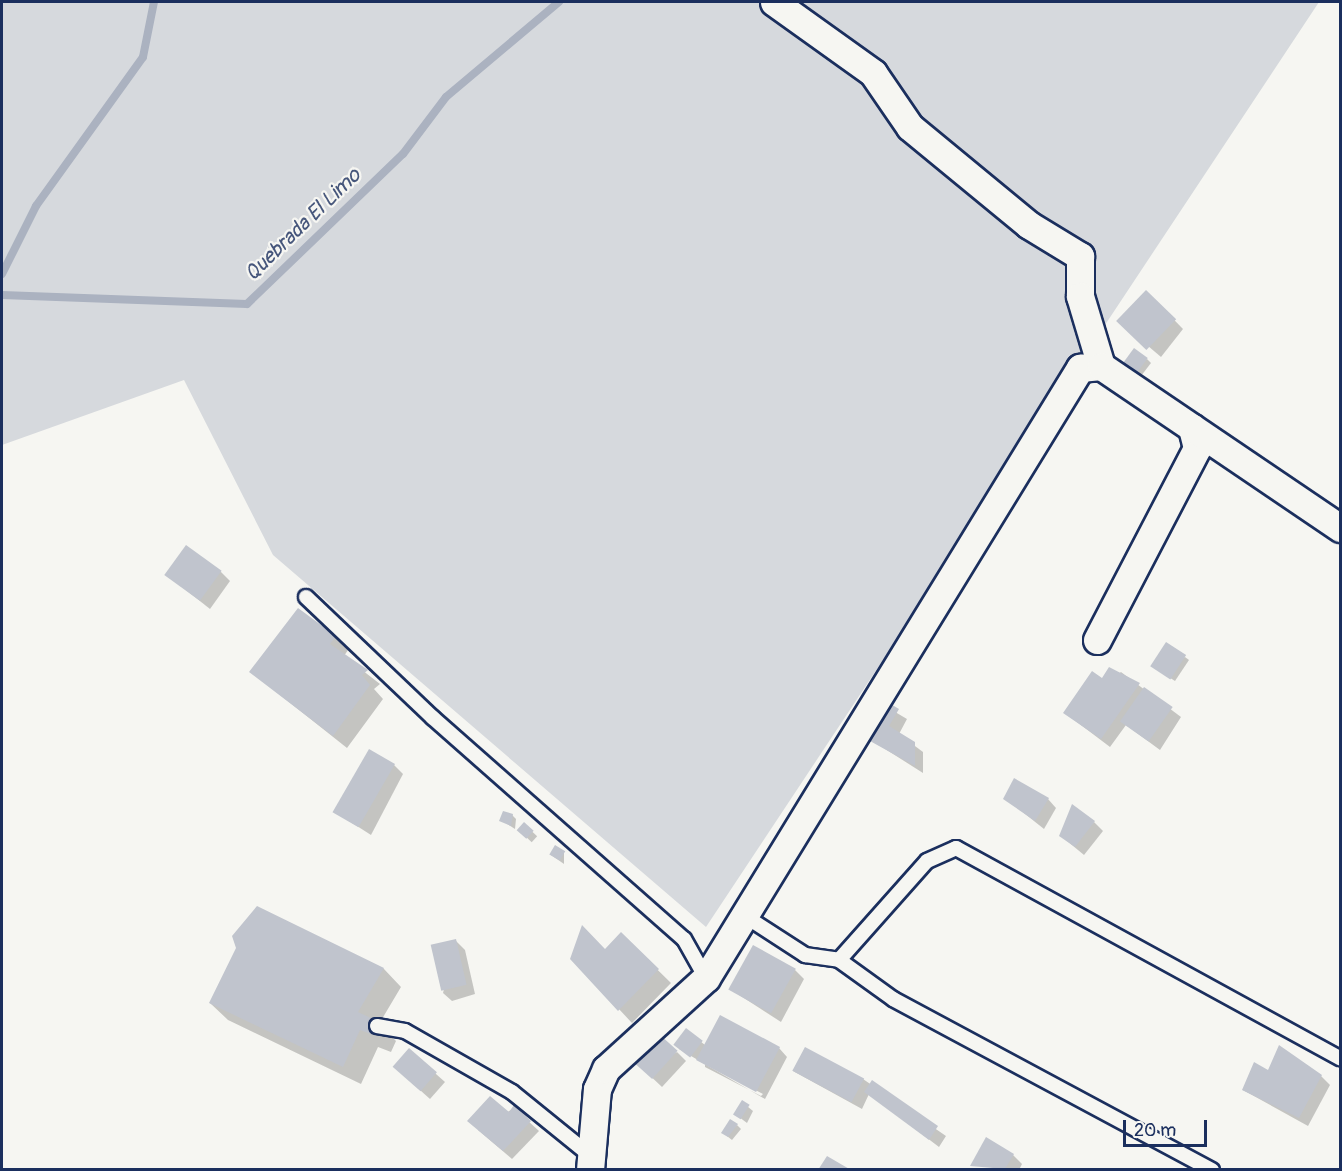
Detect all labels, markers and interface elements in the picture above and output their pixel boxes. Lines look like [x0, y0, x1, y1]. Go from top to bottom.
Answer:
water label: Quebrada El Limo [240, 163, 366, 287]
scale bar [1126, 1108, 1210, 1146]
text: 20 m [1134, 1119, 1176, 1142]

